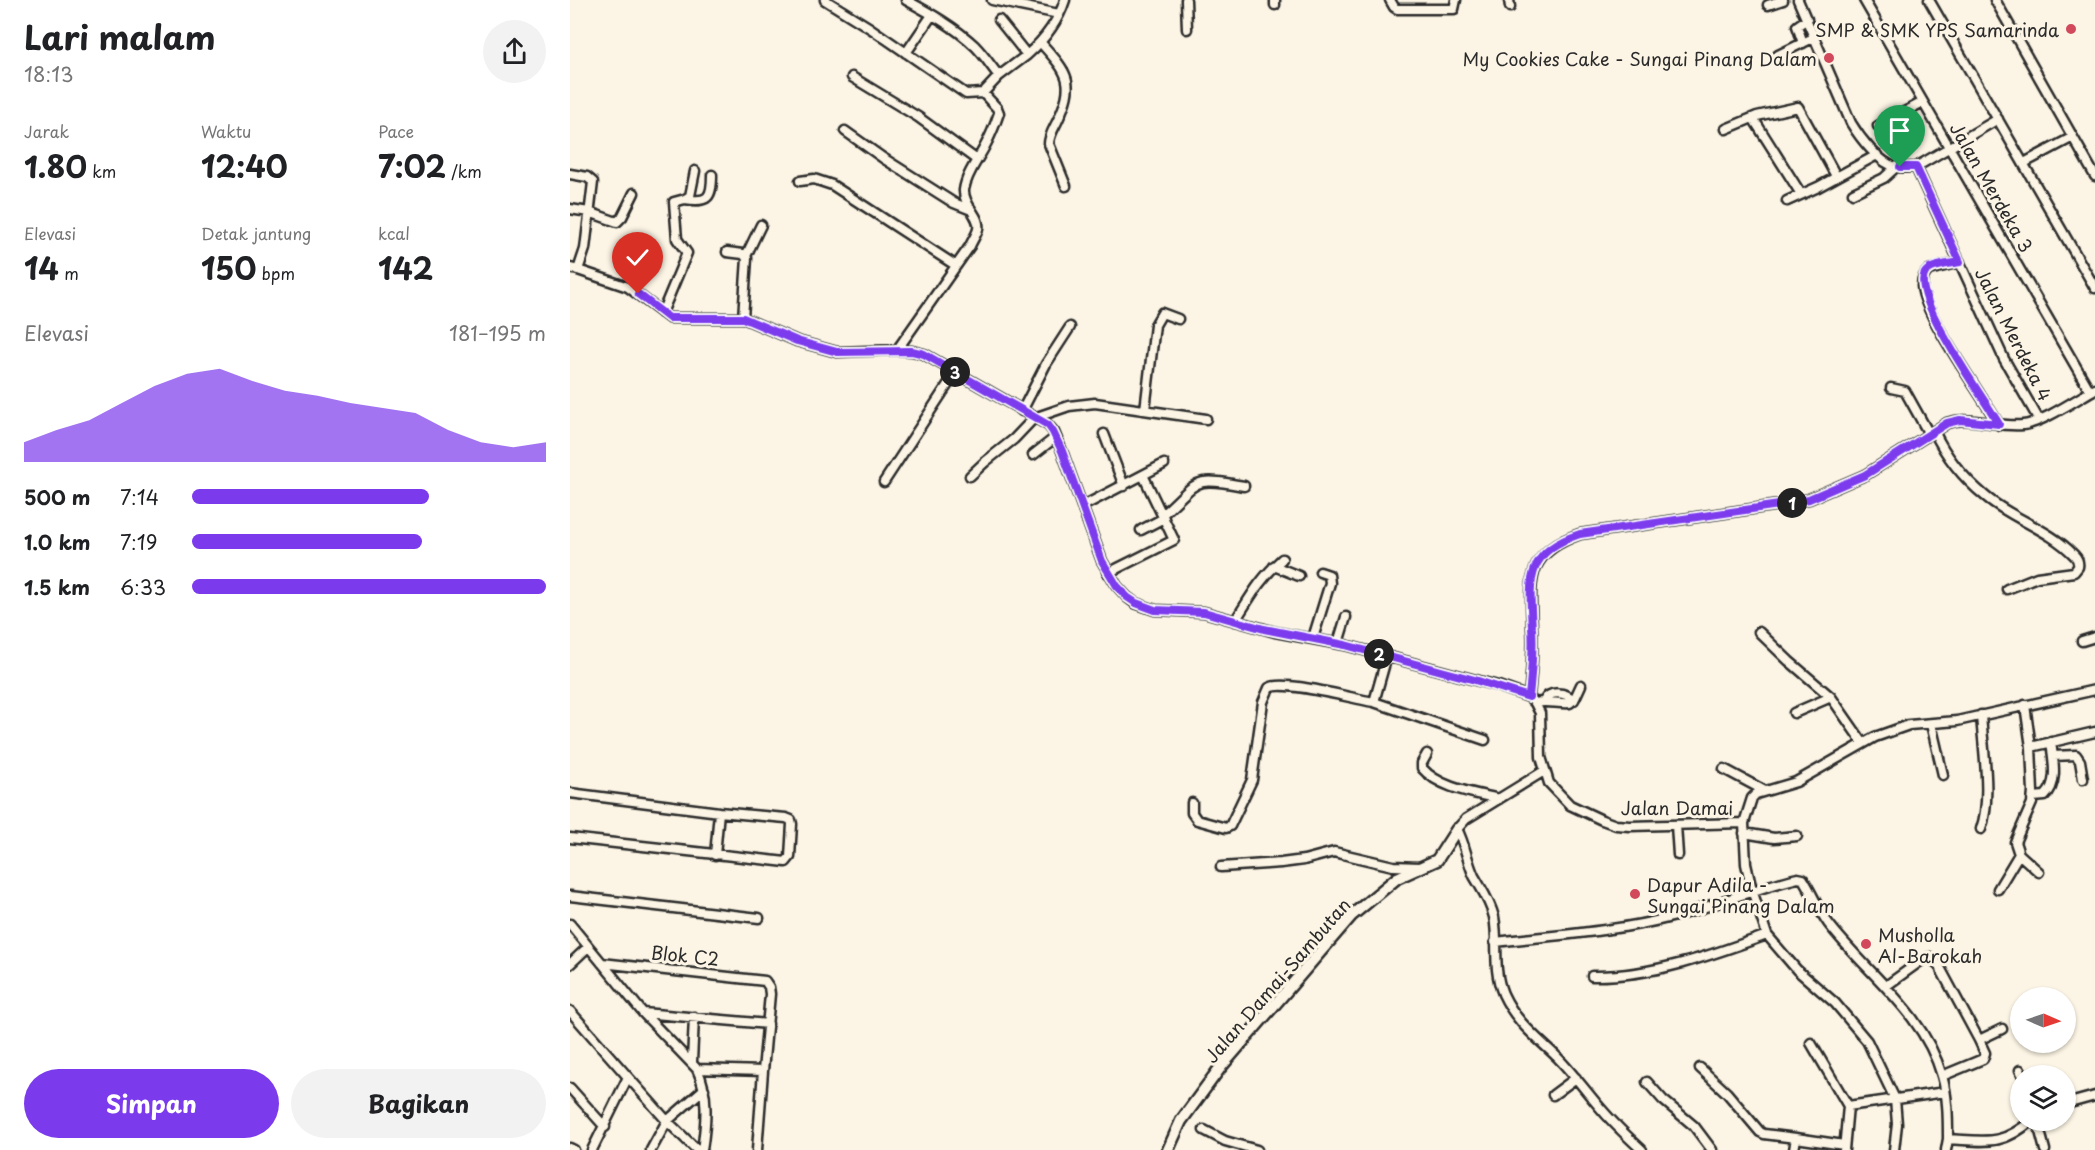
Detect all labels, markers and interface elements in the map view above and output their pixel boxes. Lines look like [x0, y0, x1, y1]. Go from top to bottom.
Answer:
text: Lari malam [24, 11, 216, 61]
place label: SMP & SMK YPS Samarinda [1815, 16, 2059, 43]
button: share [483, 20, 546, 83]
marker: SMP & SMK YPS Samarinda [2064, 22, 2078, 36]
place label: My Cookies Cake - Sungai Pinang Dalam [1462, 45, 1817, 72]
marker: My Cookies Cake - Sungai Pinang Dalam [1822, 51, 1836, 65]
text: 18:13 [24, 59, 73, 89]
pin [1874, 105, 1925, 167]
icon: arrive [1883, 114, 1916, 147]
street label: Jalan Merdeka 3 [1944, 117, 2040, 257]
text: Jarak [24, 119, 69, 143]
text: Waktu [201, 119, 251, 143]
text: Pace [378, 119, 414, 143]
text: 1.80 [24, 143, 87, 188]
text: 12:40 [201, 143, 288, 188]
text: 7:02 [378, 143, 446, 188]
text: km [87, 159, 116, 183]
text: /km [446, 159, 482, 183]
text: Elevasi [24, 221, 76, 245]
text: Detak jantung [201, 221, 311, 245]
text: kcal [378, 221, 410, 245]
pin [612, 232, 663, 294]
icon: check [621, 241, 654, 274]
text: 14 [24, 245, 59, 290]
text: 150 [201, 245, 257, 290]
text: 142 [378, 245, 433, 290]
text: m [59, 261, 79, 285]
text: bpm [257, 261, 295, 285]
street label: Jalan Merdeka 4 [1969, 263, 2059, 405]
text: Elevasi [24, 318, 89, 348]
text: 181–195 m [449, 318, 546, 348]
pin: 3 [940, 357, 970, 387]
text: 3 [950, 360, 960, 384]
text: 500 m [24, 482, 91, 512]
text: 7:14 [120, 482, 159, 512]
pin: 1 [1777, 488, 1807, 518]
text: 1 [1788, 491, 1796, 515]
text: 1.0 km [24, 527, 91, 557]
text: 7:19 [120, 527, 157, 557]
text: 1.5 km [24, 572, 90, 602]
text: 6:33 [120, 572, 166, 602]
pin: 2 [1364, 639, 1394, 669]
text: 2 [1373, 642, 1385, 666]
street label: Jalan Damai [1621, 794, 1733, 821]
place label: Dapur Adila - Sungai Pinang Dalam [1647, 871, 1835, 919]
marker: Dapur Adila - Sungai Pinang Dalam [1628, 887, 1642, 901]
street label: Jalan Damai-Sambutan [1198, 892, 1356, 1068]
place label: Musholla Al-Barokah [1878, 921, 1982, 969]
marker: Musholla Al-Barokah [1859, 937, 1873, 951]
street label: Blok C2 [650, 938, 720, 972]
north arrow [2010, 987, 2076, 1053]
map controls [2010, 987, 2076, 1131]
button: layers [2010, 1065, 2076, 1131]
button: Simpan [24, 1069, 279, 1138]
button: Bagikan [291, 1069, 546, 1138]

